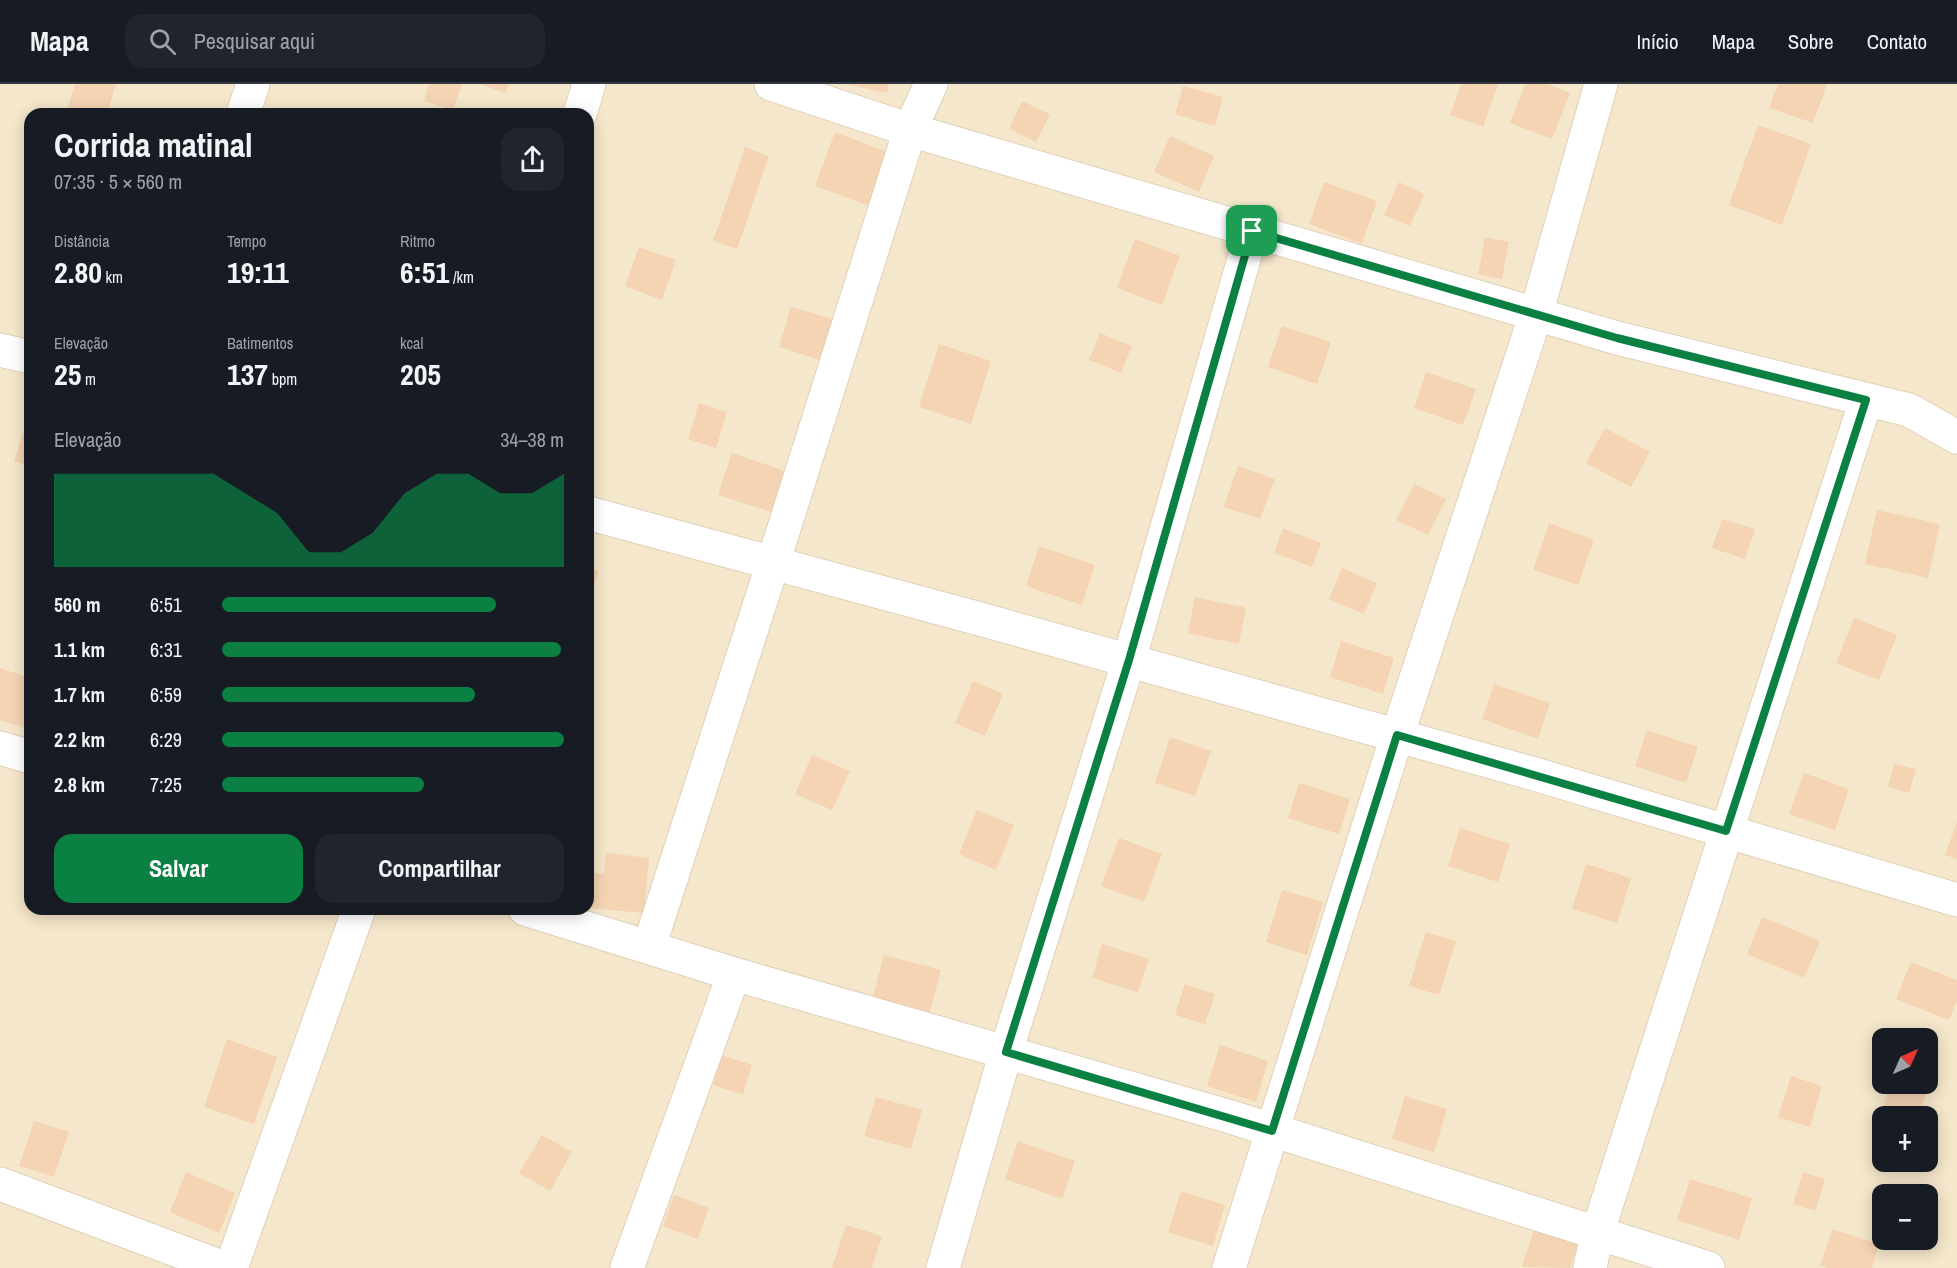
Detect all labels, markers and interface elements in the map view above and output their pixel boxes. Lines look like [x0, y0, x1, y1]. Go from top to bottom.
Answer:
search box [125, 14, 545, 68]
text: Mapa [30, 22, 89, 60]
icon: search [146, 25, 179, 58]
text: Pesquisar aqui [194, 26, 315, 56]
text: Início [1637, 27, 1679, 56]
text: Mapa [1712, 27, 1755, 56]
text: Sobre [1788, 27, 1834, 56]
text: Contato [1867, 27, 1927, 56]
text: Corrida matinal [54, 123, 253, 167]
button: share [501, 128, 564, 191]
text: 07:35 · 5 × 560 m [54, 168, 182, 195]
pin [1226, 205, 1277, 256]
icon: arrive [1235, 214, 1268, 247]
text: Distância [54, 230, 109, 252]
text: Tempo [227, 230, 266, 252]
text: Ritmo [400, 230, 435, 252]
text: 2.80 [54, 252, 102, 292]
text: 19:11 [227, 252, 289, 292]
text: 6:51 [400, 252, 449, 292]
text: km [102, 266, 123, 288]
text: /km [449, 266, 474, 288]
text: Elevação [54, 332, 108, 354]
text: Batimentos [227, 332, 293, 354]
text: kcal [400, 332, 423, 354]
text: 25 [54, 354, 81, 394]
text: 137 [227, 354, 268, 394]
text: 205 [400, 354, 441, 394]
text: m [81, 368, 96, 390]
text: bpm [268, 368, 297, 390]
text: Elevação [54, 426, 121, 453]
text: 34–38 m [500, 426, 564, 453]
text: 560 m [54, 591, 101, 618]
text: 6:51 [150, 591, 182, 618]
text: 1.1 km [54, 636, 105, 663]
text: 6:31 [150, 636, 182, 663]
text: 1.7 km [54, 681, 105, 708]
text: 6:59 [150, 681, 182, 708]
text: 2.2 km [54, 726, 105, 753]
text: 6:29 [150, 726, 182, 753]
text: 2.8 km [54, 771, 105, 798]
text: 7:25 [150, 771, 182, 798]
button: Salvar [54, 834, 303, 903]
button: Compartilhar [315, 834, 564, 903]
north arrow [1872, 1028, 1938, 1094]
map controls [1872, 1028, 1938, 1250]
button: + [1872, 1106, 1938, 1172]
button: − [1872, 1184, 1938, 1250]

